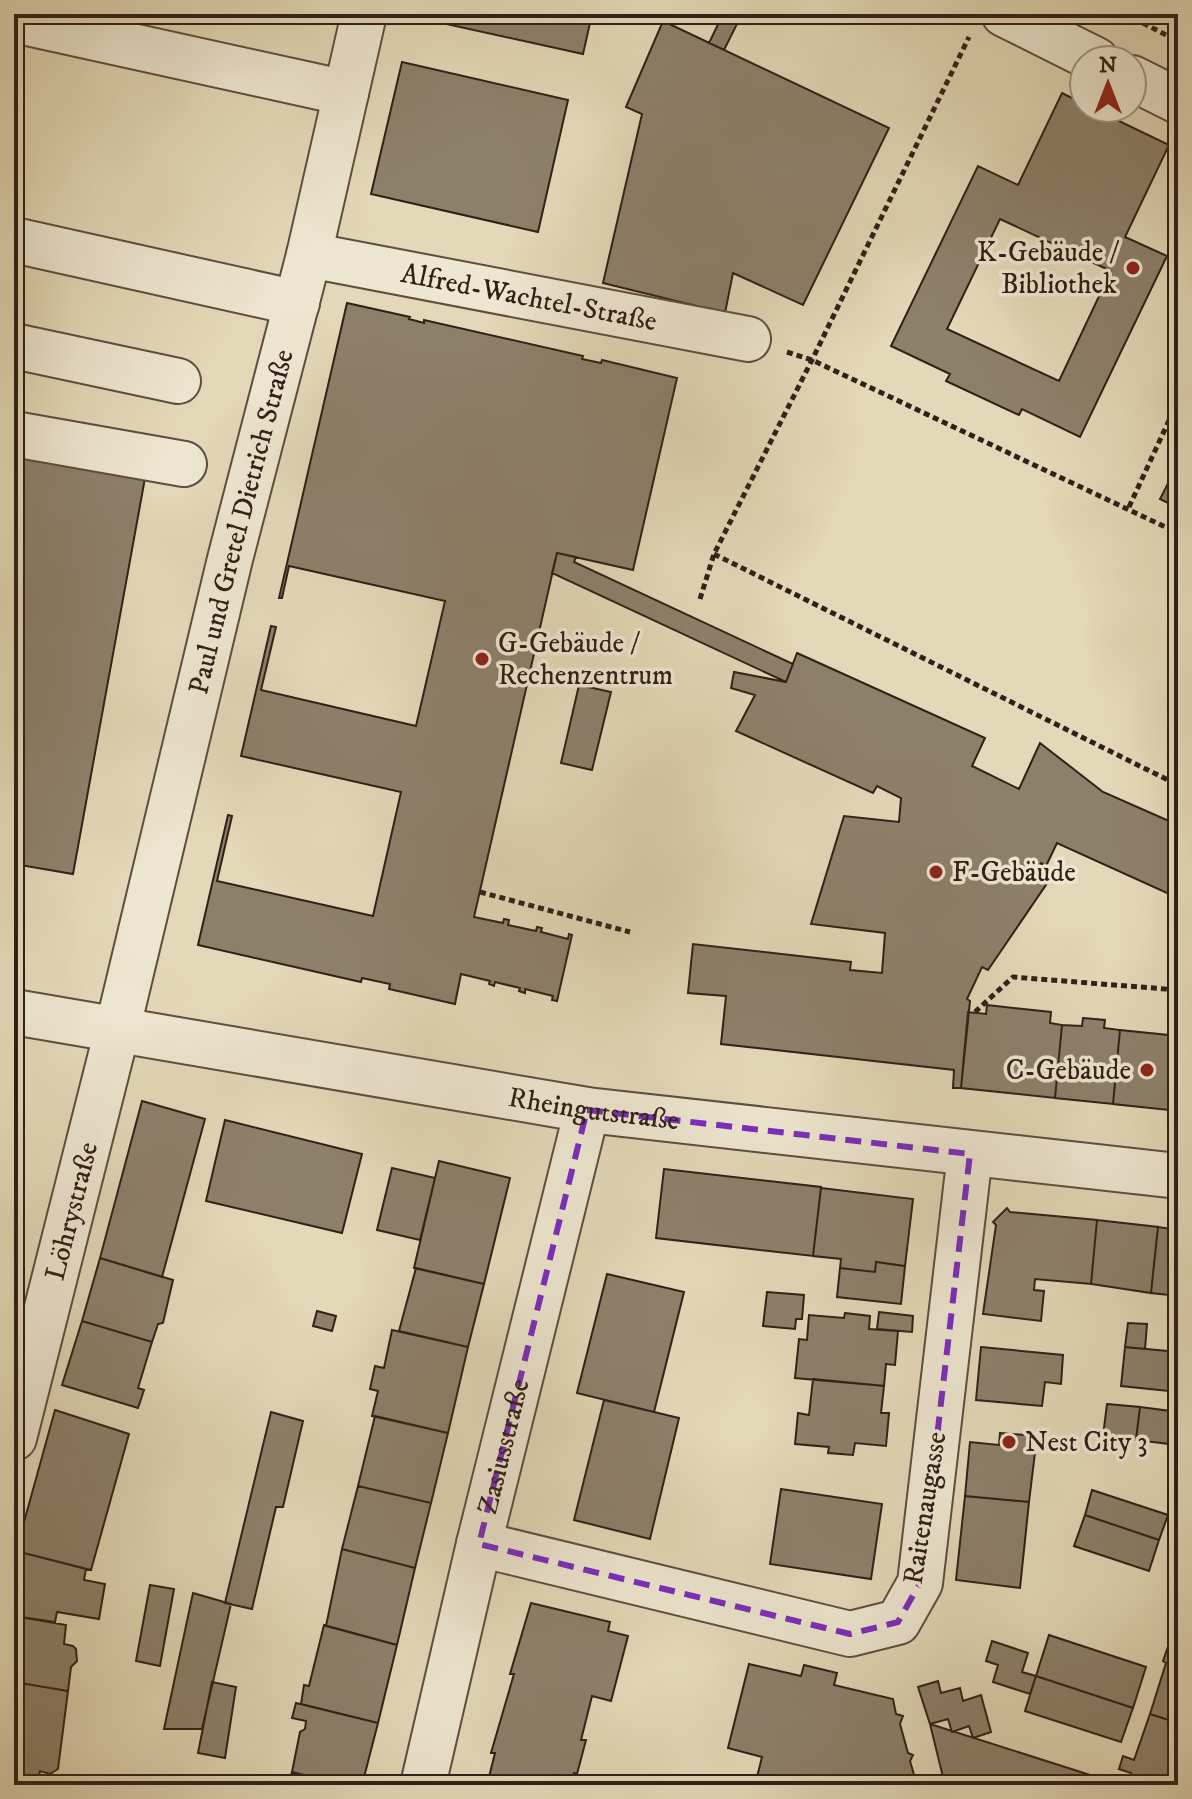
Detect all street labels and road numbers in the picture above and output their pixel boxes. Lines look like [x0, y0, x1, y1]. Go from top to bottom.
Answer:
street label: Alfred-Wachtel-Straße [398, 255, 660, 339]
street label: Paul und Gretel Dietrich Straße [181, 346, 301, 698]
street label: Rheingutstraße [506, 1079, 681, 1138]
street label: Löhrystraße [37, 1138, 106, 1284]
street label: Zasiusstraße [470, 1375, 537, 1518]
street label: Raitenaugasse [896, 1429, 954, 1587]

